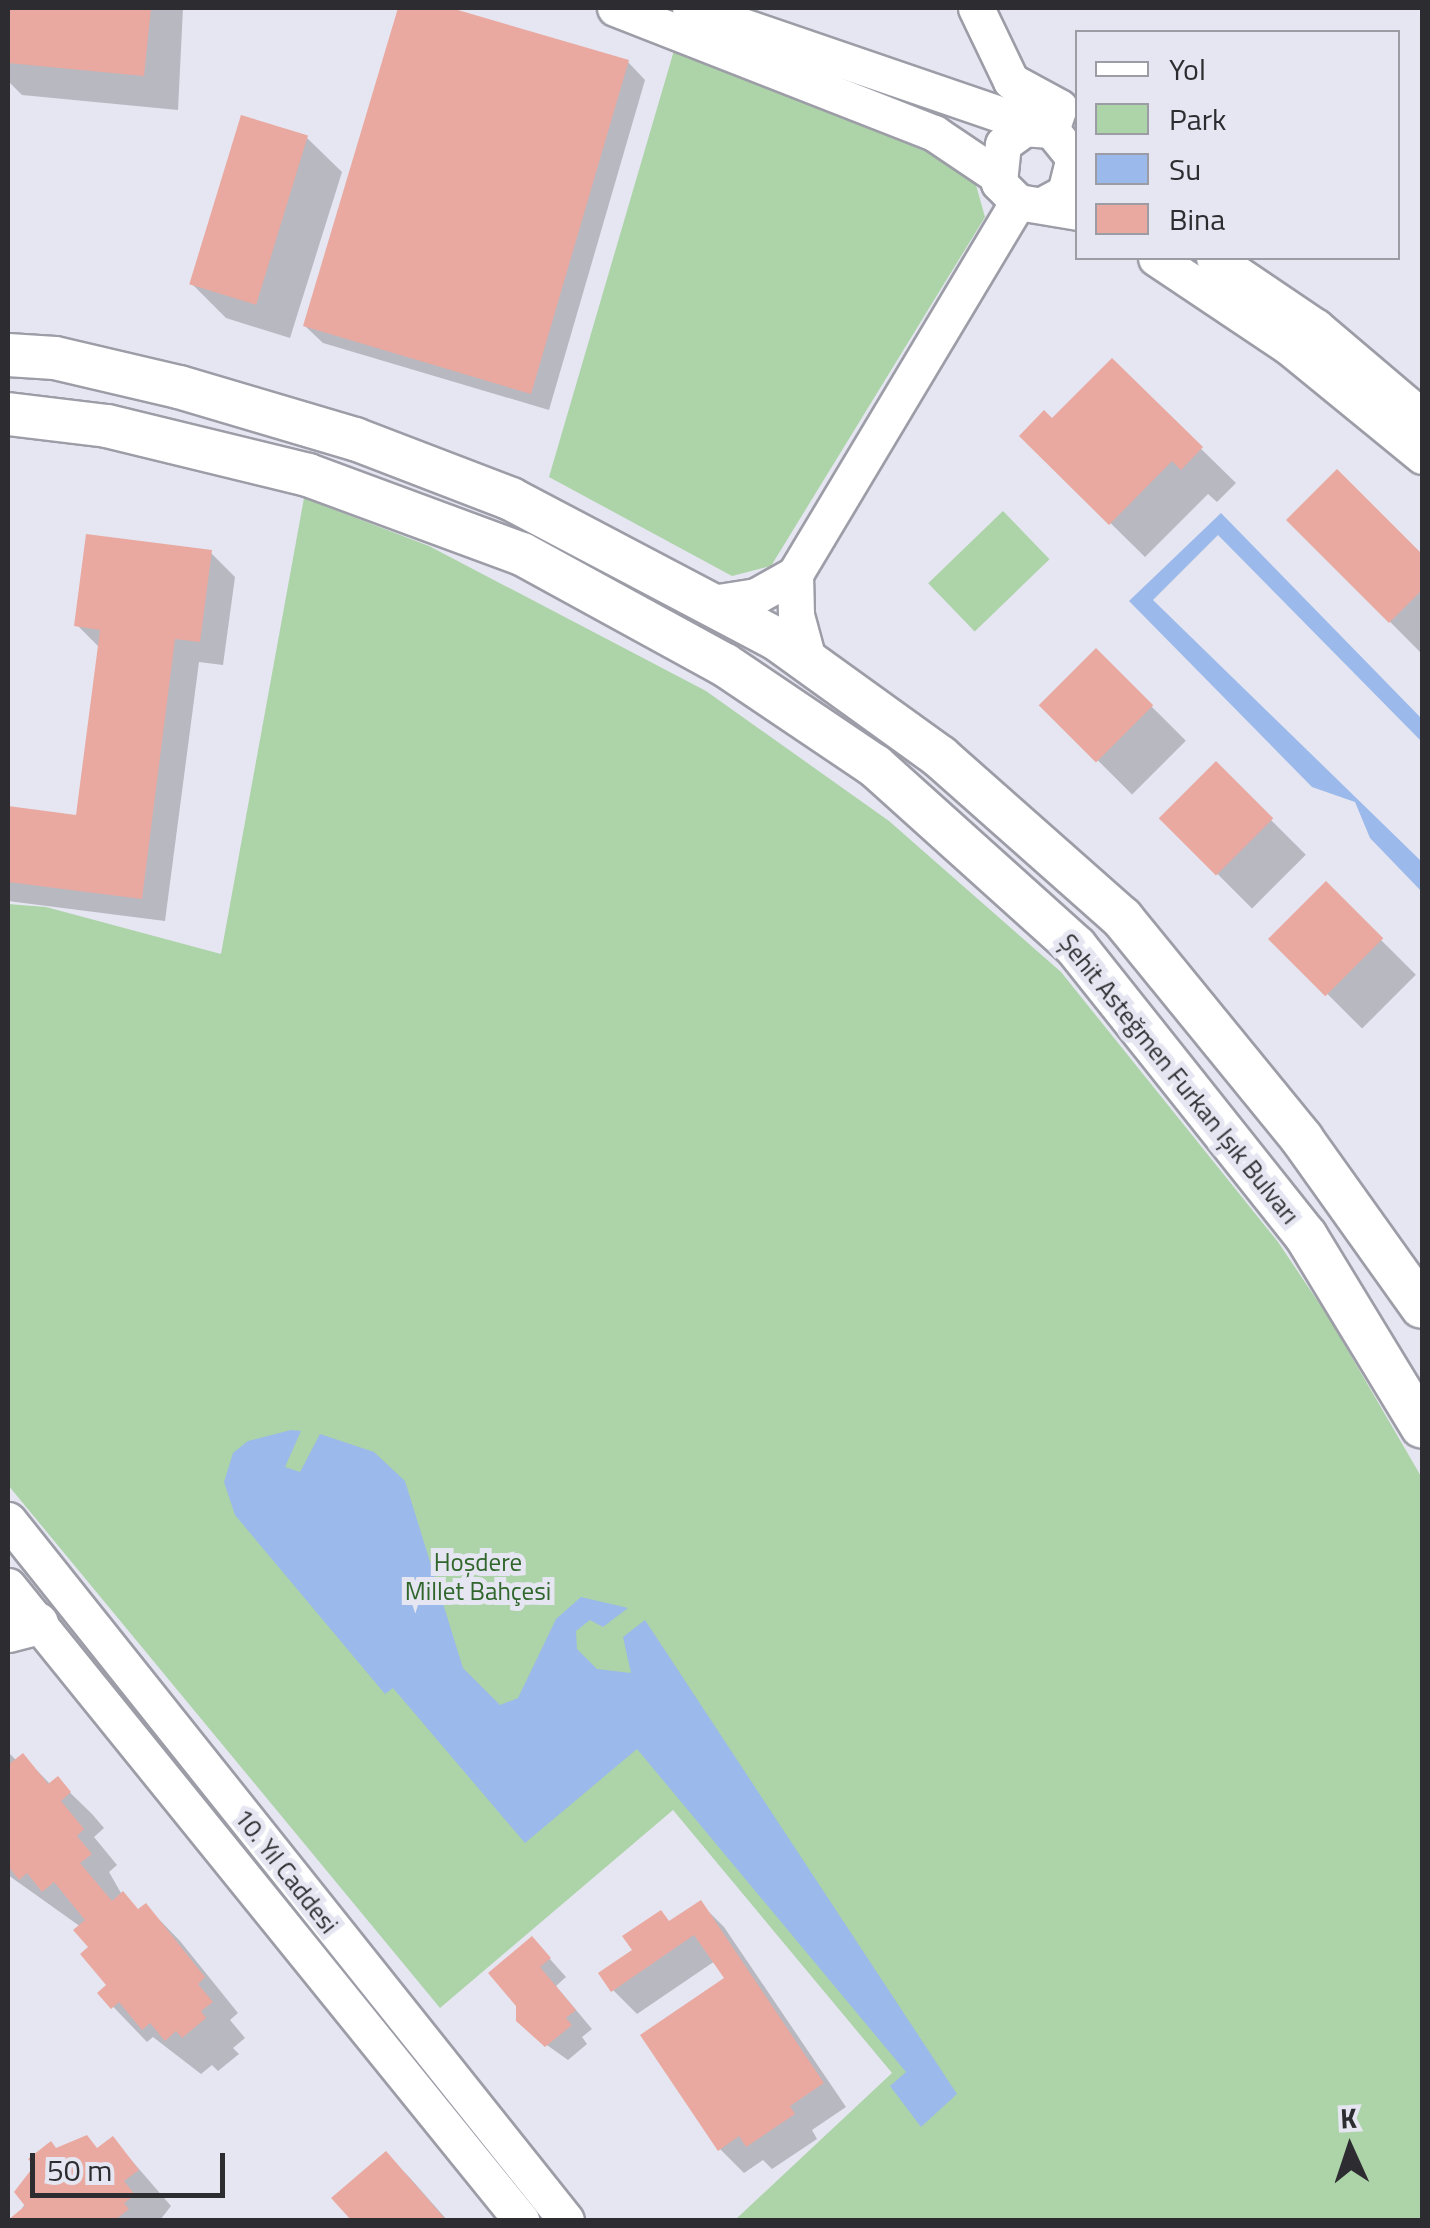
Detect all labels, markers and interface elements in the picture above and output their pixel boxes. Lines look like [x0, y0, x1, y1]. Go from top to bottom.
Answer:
legend [1075, 30, 1400, 260]
text: Yol [1169, 46, 1206, 92]
text: Park [1169, 96, 1226, 142]
text: Su [1169, 146, 1201, 192]
text: Bina [1169, 196, 1225, 242]
street label: Şehit Asteğmen Furkan Işık Bulvarı [1053, 928, 1305, 1230]
park label: Hoşdere Millet Bahçesi [405, 1548, 551, 1607]
street label: 10. Yıl Caddesi [228, 1803, 344, 1939]
text: K [1339, 2096, 1358, 2139]
north arrow [1300, 2098, 1400, 2198]
scale bar [35, 2133, 230, 2195]
text: 50 m [47, 2147, 112, 2193]

